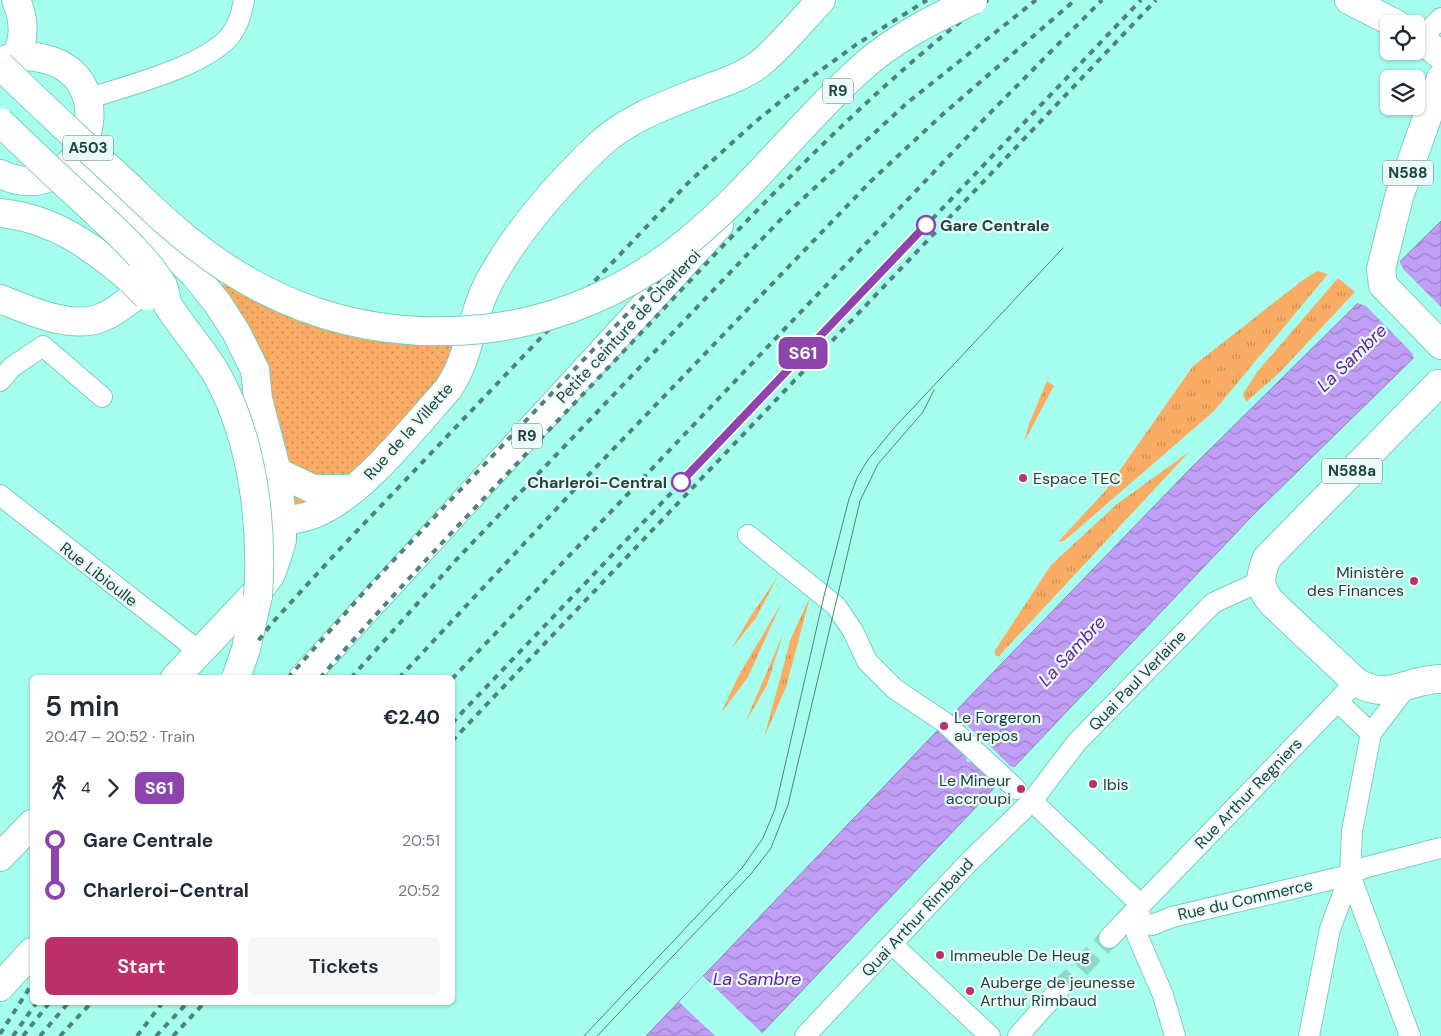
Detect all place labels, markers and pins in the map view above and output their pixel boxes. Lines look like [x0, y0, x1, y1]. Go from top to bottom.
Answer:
marker: Gare Centrale [916, 215, 936, 235]
place label: Gare Centrale [940, 215, 1050, 236]
place label: Espace TEC [1033, 468, 1121, 489]
place label: Charleroi-Central [527, 472, 667, 493]
marker: Charleroi-Central [671, 472, 691, 492]
marker: Espace TEC [1017, 472, 1029, 484]
place label: Ministère des Finances [1307, 562, 1404, 601]
marker: Ministère des Finances [1408, 575, 1420, 587]
place label: Le Forgeron au repos [954, 707, 1041, 746]
marker: Le Forgeron au repos [938, 720, 950, 732]
place label: Le Mineur accroupi [939, 770, 1011, 809]
place label: Ibis [1103, 774, 1129, 795]
marker: Ibis [1087, 778, 1099, 790]
marker: Le Mineur accroupi [1015, 783, 1027, 795]
place label: Immeuble De Heug [950, 945, 1090, 966]
marker: Immeuble De Heug [934, 949, 946, 961]
place label: Auberge de jeunesse Arthur Rimbaud [980, 972, 1135, 1011]
marker: Auberge de jeunesse Arthur Rimbaud [964, 985, 976, 997]

